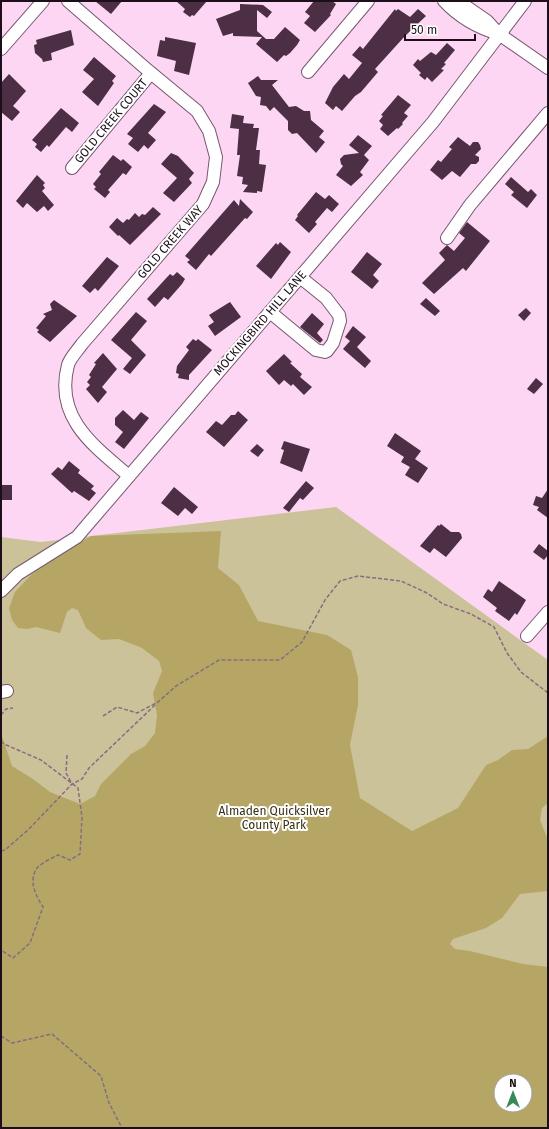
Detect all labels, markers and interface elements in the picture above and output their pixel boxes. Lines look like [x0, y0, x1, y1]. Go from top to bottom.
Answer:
scale bar [405, 16, 475, 42]
text: 50 m [411, 23, 437, 37]
street label: GOLD CREEK COURT [72, 75, 151, 166]
street label: GOLD CREEK WAY [134, 202, 206, 282]
street label: MOCKINGBIRD HILL LANE [211, 268, 309, 378]
park label: Almaden Quicksilver County Park [218, 804, 330, 832]
north arrow [493, 1073, 533, 1113]
text: N [509, 1077, 517, 1090]

